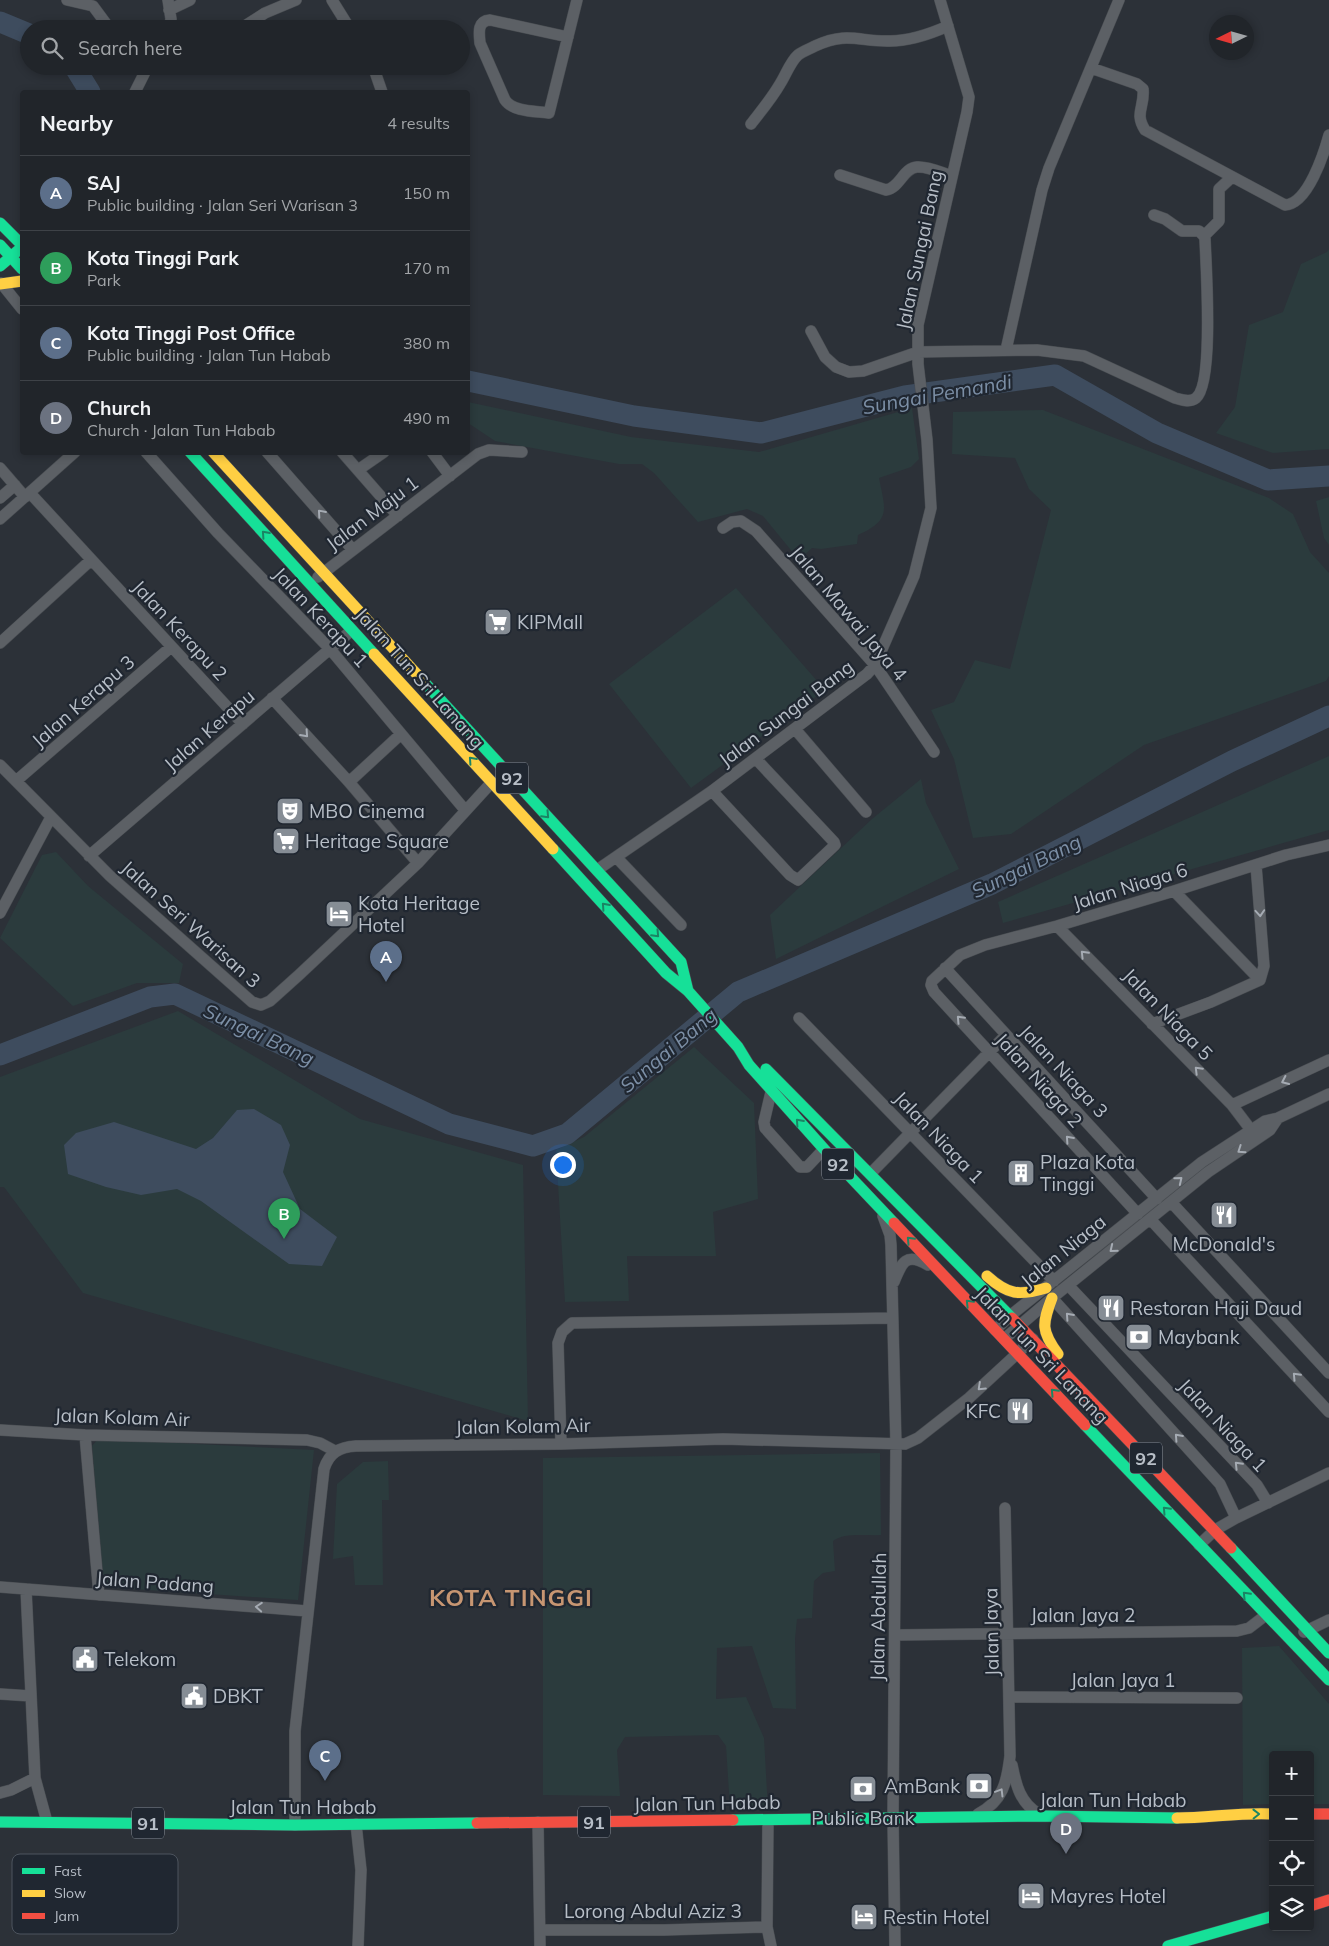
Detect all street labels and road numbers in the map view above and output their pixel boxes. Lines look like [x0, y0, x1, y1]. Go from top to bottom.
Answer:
street label: Jalan Sungai Bang [890, 168, 948, 332]
street label: Jalan Maju 1 [321, 471, 423, 555]
street label: Jalan Mawai Jaya 4 [785, 540, 913, 686]
street label: Jalan Kerapu 1 [268, 562, 374, 672]
street label: Jalan Kerapu 2 [127, 575, 233, 685]
street label: Jalan Tun Sri Lanang [350, 602, 490, 754]
street label: Jalan Kerapu 3 [27, 650, 139, 752]
street label: Jalan Sungai Bang [714, 654, 858, 772]
street label: Jalan Kerapu [159, 684, 259, 776]
road number: 92 [496, 762, 528, 794]
street label: Jalan Seri Warisan 3 [116, 855, 266, 993]
street label: Jalan Niaga 6 [1070, 857, 1190, 915]
street label: Jalan Niaga 5 [1118, 963, 1218, 1065]
street label: Jalan Niaga 3 [1015, 1019, 1113, 1123]
street label: Jalan Niaga 2 [990, 1028, 1088, 1132]
street label: Jalan Niaga 1 [889, 1086, 989, 1188]
road number: 92 [822, 1148, 854, 1180]
street label: Jalan Niaga [1016, 1209, 1110, 1293]
street label: Jalan Tun Sri Lanang [970, 1281, 1114, 1429]
street label: Jalan Niaga 1 [1174, 1373, 1272, 1477]
street label: Jalan Kolam Air [54, 1403, 190, 1431]
street label: Jalan Kolam Air [455, 1413, 591, 1439]
road number: 92 [1130, 1442, 1162, 1474]
street label: Jalan Abdullah [865, 1552, 891, 1682]
street label: Jalan Padang [95, 1566, 215, 1598]
street label: Jalan Jaya [978, 1588, 1004, 1676]
street label: Jalan Jaya 2 [1031, 1603, 1135, 1627]
street label: Jalan Jaya 1 [1071, 1668, 1175, 1692]
street label: Jalan Tun Habab [1040, 1788, 1186, 1812]
street label: Jalan Tun Habab [633, 1790, 781, 1816]
street label: Jalan Tun Habab [230, 1795, 376, 1819]
road number: 91 [578, 1806, 610, 1838]
road number: 91 [132, 1808, 164, 1839]
street label: Lorong Abdul Aziz 3 [564, 1899, 742, 1923]

